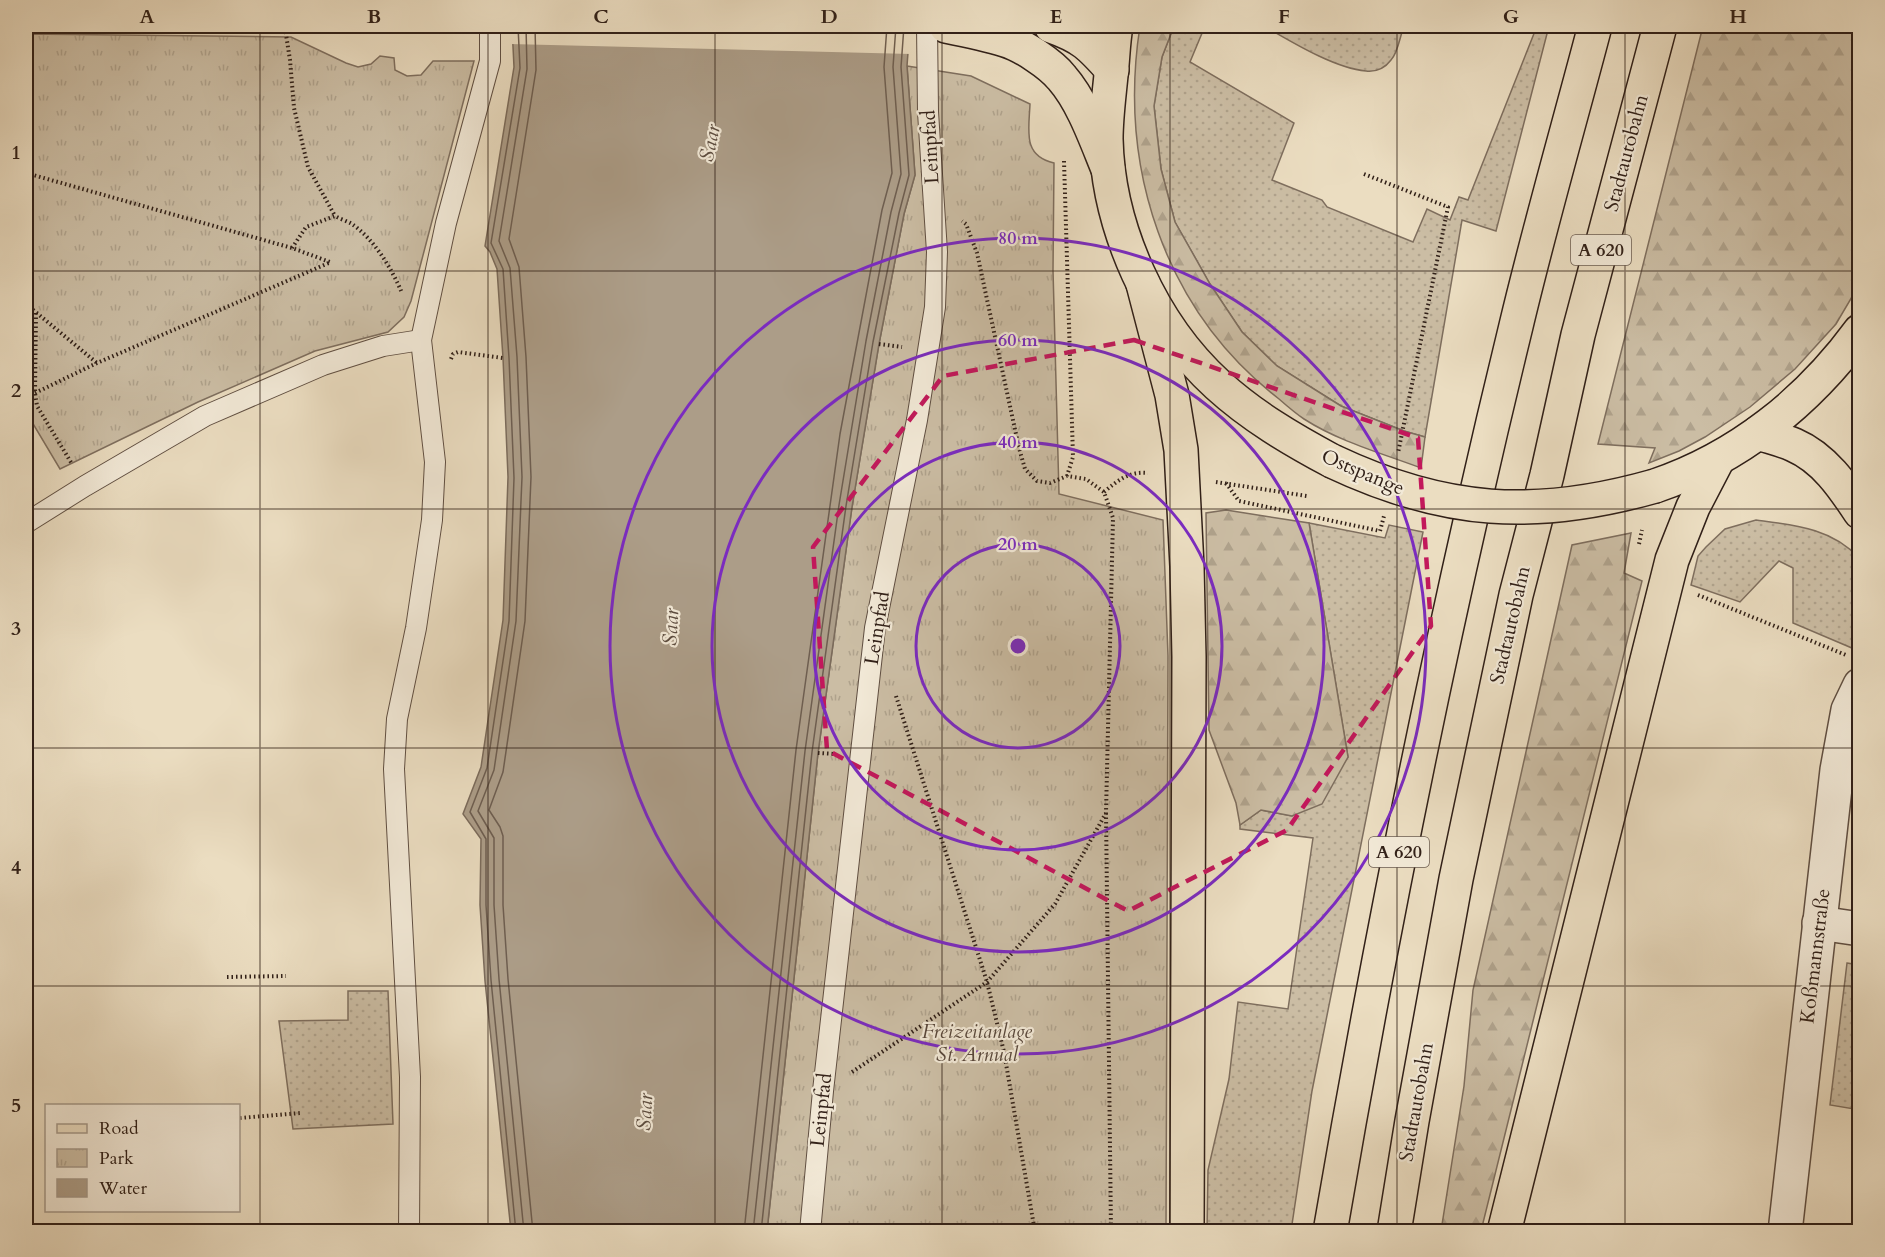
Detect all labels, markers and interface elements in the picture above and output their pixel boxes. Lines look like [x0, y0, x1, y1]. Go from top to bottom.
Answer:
text: A [139, 3, 155, 30]
text: B [367, 3, 381, 30]
text: C [593, 3, 609, 30]
text: D [820, 3, 838, 30]
text: E [1050, 3, 1062, 30]
text: F [1278, 3, 1290, 30]
text: G [1503, 3, 1519, 30]
text: H [1729, 3, 1747, 30]
street label: Stadtautobahn [1597, 91, 1655, 215]
street label: Leinpfad [915, 109, 945, 185]
water label: Saar [692, 121, 728, 164]
text: 1 [11, 139, 21, 166]
text: 80 m [998, 226, 1038, 251]
road number: A 620 [1571, 235, 1631, 265]
text: 60 m [998, 328, 1038, 353]
text: 2 [11, 377, 21, 404]
text: 40 m [998, 430, 1038, 455]
street label: Ostspange [1317, 442, 1409, 502]
text: 20 m [998, 532, 1038, 557]
street label: Stadtautobahn [1483, 563, 1537, 687]
street label: Leinpfad [858, 589, 896, 667]
water label: Saar [656, 606, 687, 646]
text: 3 [11, 615, 21, 642]
centre of rings [1008, 636, 1028, 656]
road number: A 620 [1369, 837, 1429, 867]
text: 4 [11, 854, 21, 881]
street label: Koßmannstraße [1793, 887, 1837, 1025]
park label: Freizeitanlage St. Arnual [922, 1018, 1032, 1068]
street label: Stadtautobahn [1392, 1040, 1440, 1164]
street label: Leinpfad [804, 1071, 838, 1148]
water label: Saar [630, 1091, 661, 1131]
text: 5 [11, 1092, 21, 1119]
legend [45, 1104, 240, 1212]
text: Road [99, 1116, 139, 1141]
text: Park [99, 1146, 134, 1171]
text: Water [98, 1176, 148, 1201]

